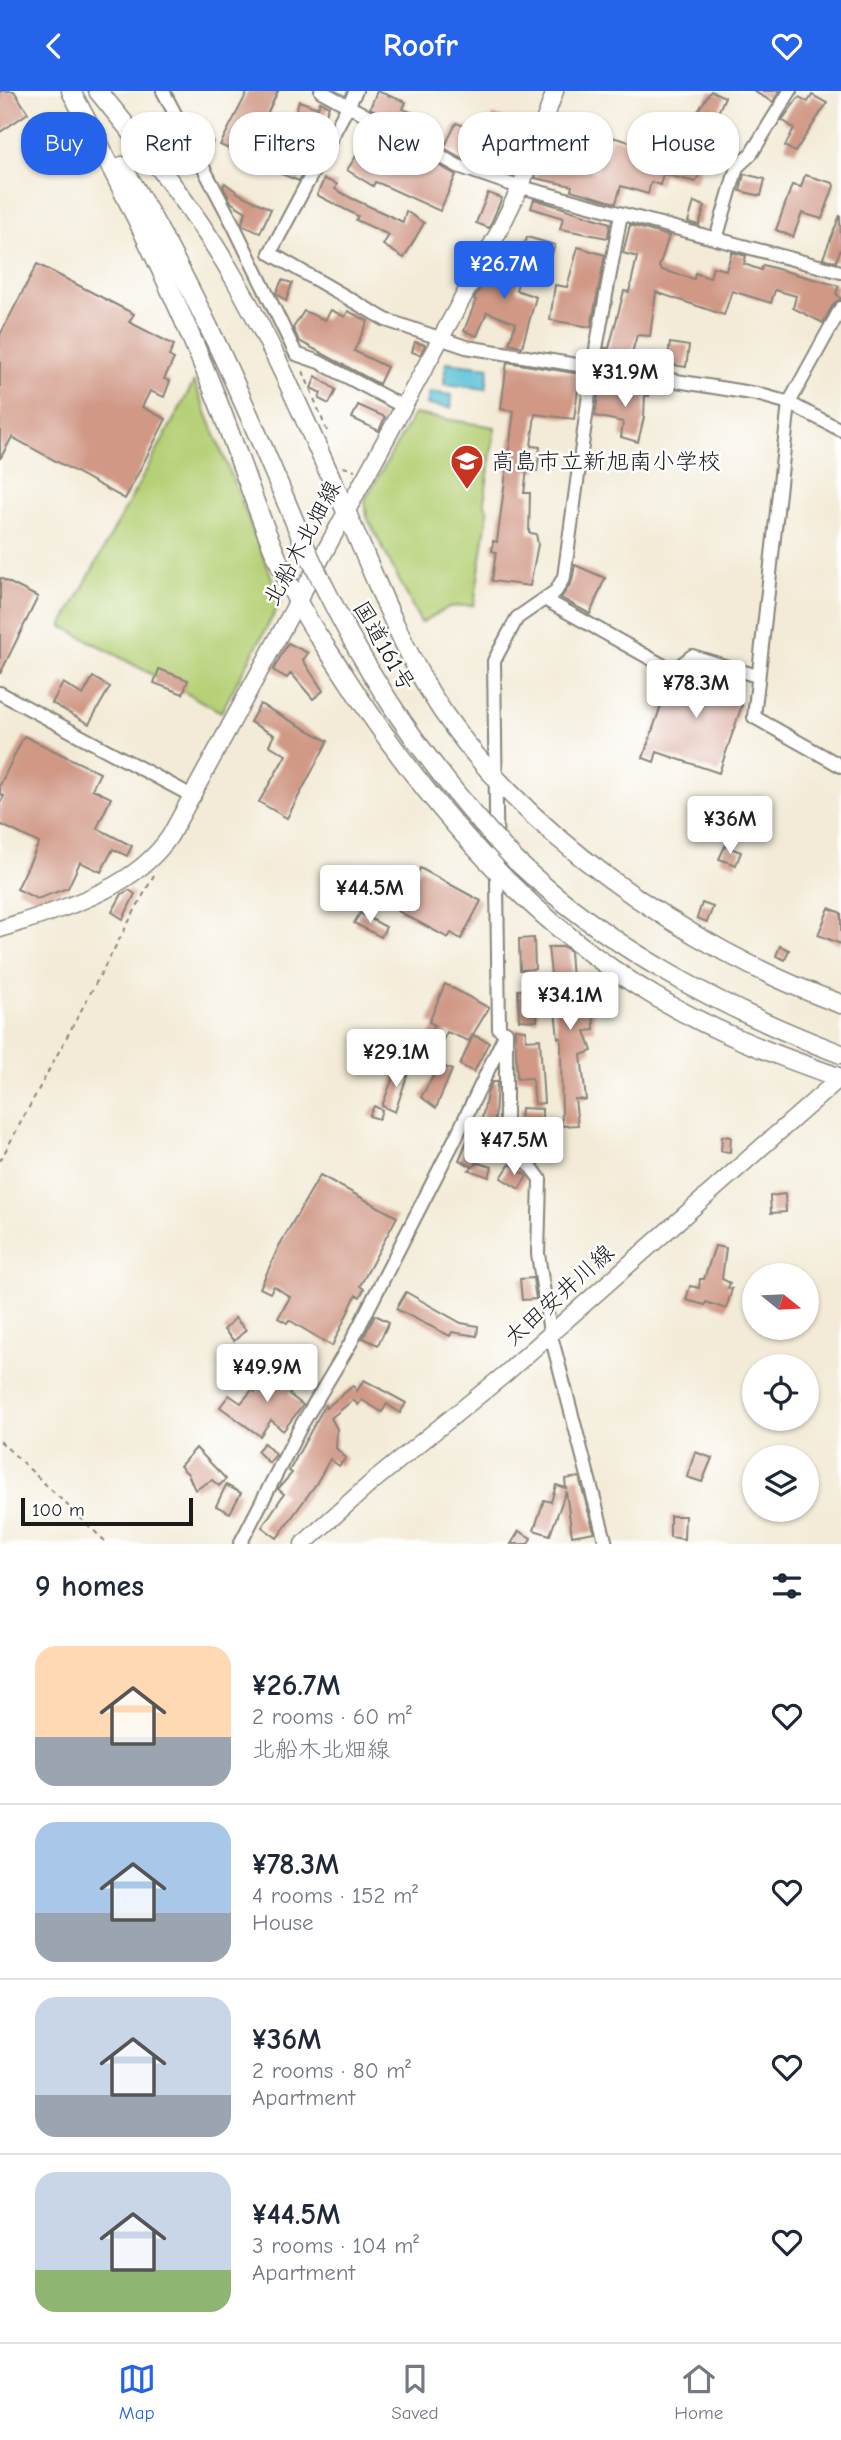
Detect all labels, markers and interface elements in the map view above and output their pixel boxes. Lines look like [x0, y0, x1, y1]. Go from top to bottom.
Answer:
icon: back [35, 27, 73, 65]
text: Roofr [383, 27, 458, 64]
icon: heart [768, 27, 806, 65]
chip: Buy [21, 112, 107, 175]
chip: Rent [121, 112, 215, 175]
chip: Filters [229, 112, 339, 175]
chip: New [353, 112, 444, 175]
chip: Apartment [458, 112, 613, 175]
chip: House [627, 112, 739, 175]
pin: ¥26.7M [447, 241, 561, 301]
text: ¥26.7M [470, 250, 538, 277]
pin: ¥31.9M [568, 349, 682, 409]
text: ¥31.9M [592, 358, 658, 385]
school or university icon: 高島市立新旭南小学校 [448, 442, 486, 491]
place label: 高島市立新旭南小学校 [491, 448, 721, 475]
street label: 北船木北畑線 [258, 476, 346, 610]
street label: 国道161号 [347, 596, 421, 696]
pin: ¥78.3M [639, 661, 753, 720]
text: ¥78.3M [663, 669, 729, 696]
pin: ¥36M [689, 797, 771, 856]
text: ¥36M [703, 805, 757, 832]
pin: ¥44.5M [313, 865, 427, 925]
text: ¥44.5M [336, 874, 404, 901]
pin: ¥34.1M [513, 972, 627, 1032]
text: ¥34.1M [537, 981, 603, 1008]
pin: ¥29.1M [339, 1030, 453, 1089]
text: ¥29.1M [363, 1038, 429, 1065]
pin: ¥47.5M [457, 1117, 571, 1177]
text: ¥47.5M [480, 1126, 548, 1153]
street label: 太田安井川線 [499, 1239, 619, 1351]
north arrow [742, 1263, 819, 1341]
map controls [742, 1263, 819, 1522]
pin: ¥49.9M [210, 1345, 324, 1404]
text: ¥49.9M [233, 1353, 301, 1380]
button: locate [742, 1354, 819, 1431]
button: layers [742, 1445, 819, 1522]
scale bar [21, 1495, 192, 1527]
text: 100 m [32, 1499, 85, 1521]
icon: filters [768, 1567, 806, 1605]
text: 9 homes [35, 1569, 144, 1604]
text: ¥26.7M [252, 1668, 341, 1703]
icon: home [91, 1674, 175, 1758]
icon: heart [768, 1697, 806, 1735]
text: 2 rooms · 60 m² [252, 1703, 412, 1730]
text: 北船木北畑線 [252, 1736, 390, 1763]
text: ¥78.3M [252, 1847, 339, 1882]
icon: home [91, 1850, 175, 1934]
icon: heart [768, 1873, 806, 1911]
text: 4 rooms · 152 m² [252, 1882, 418, 1909]
text: House [252, 1909, 314, 1936]
text: ¥36M [252, 2022, 321, 2057]
icon: home [91, 2025, 175, 2109]
icon: heart [768, 2048, 806, 2086]
text: 2 rooms · 80 m² [252, 2057, 411, 2084]
text: Apartment [252, 2084, 355, 2111]
text: ¥44.5M [252, 2197, 340, 2232]
icon: home [91, 2200, 175, 2284]
icon: heart [768, 2223, 806, 2261]
text: 3 rooms · 104 m² [252, 2232, 419, 2259]
text: Apartment [252, 2259, 355, 2286]
tab: Map [118, 2360, 156, 2424]
tab: Saved [391, 2360, 439, 2424]
tab: Home [674, 2360, 723, 2424]

